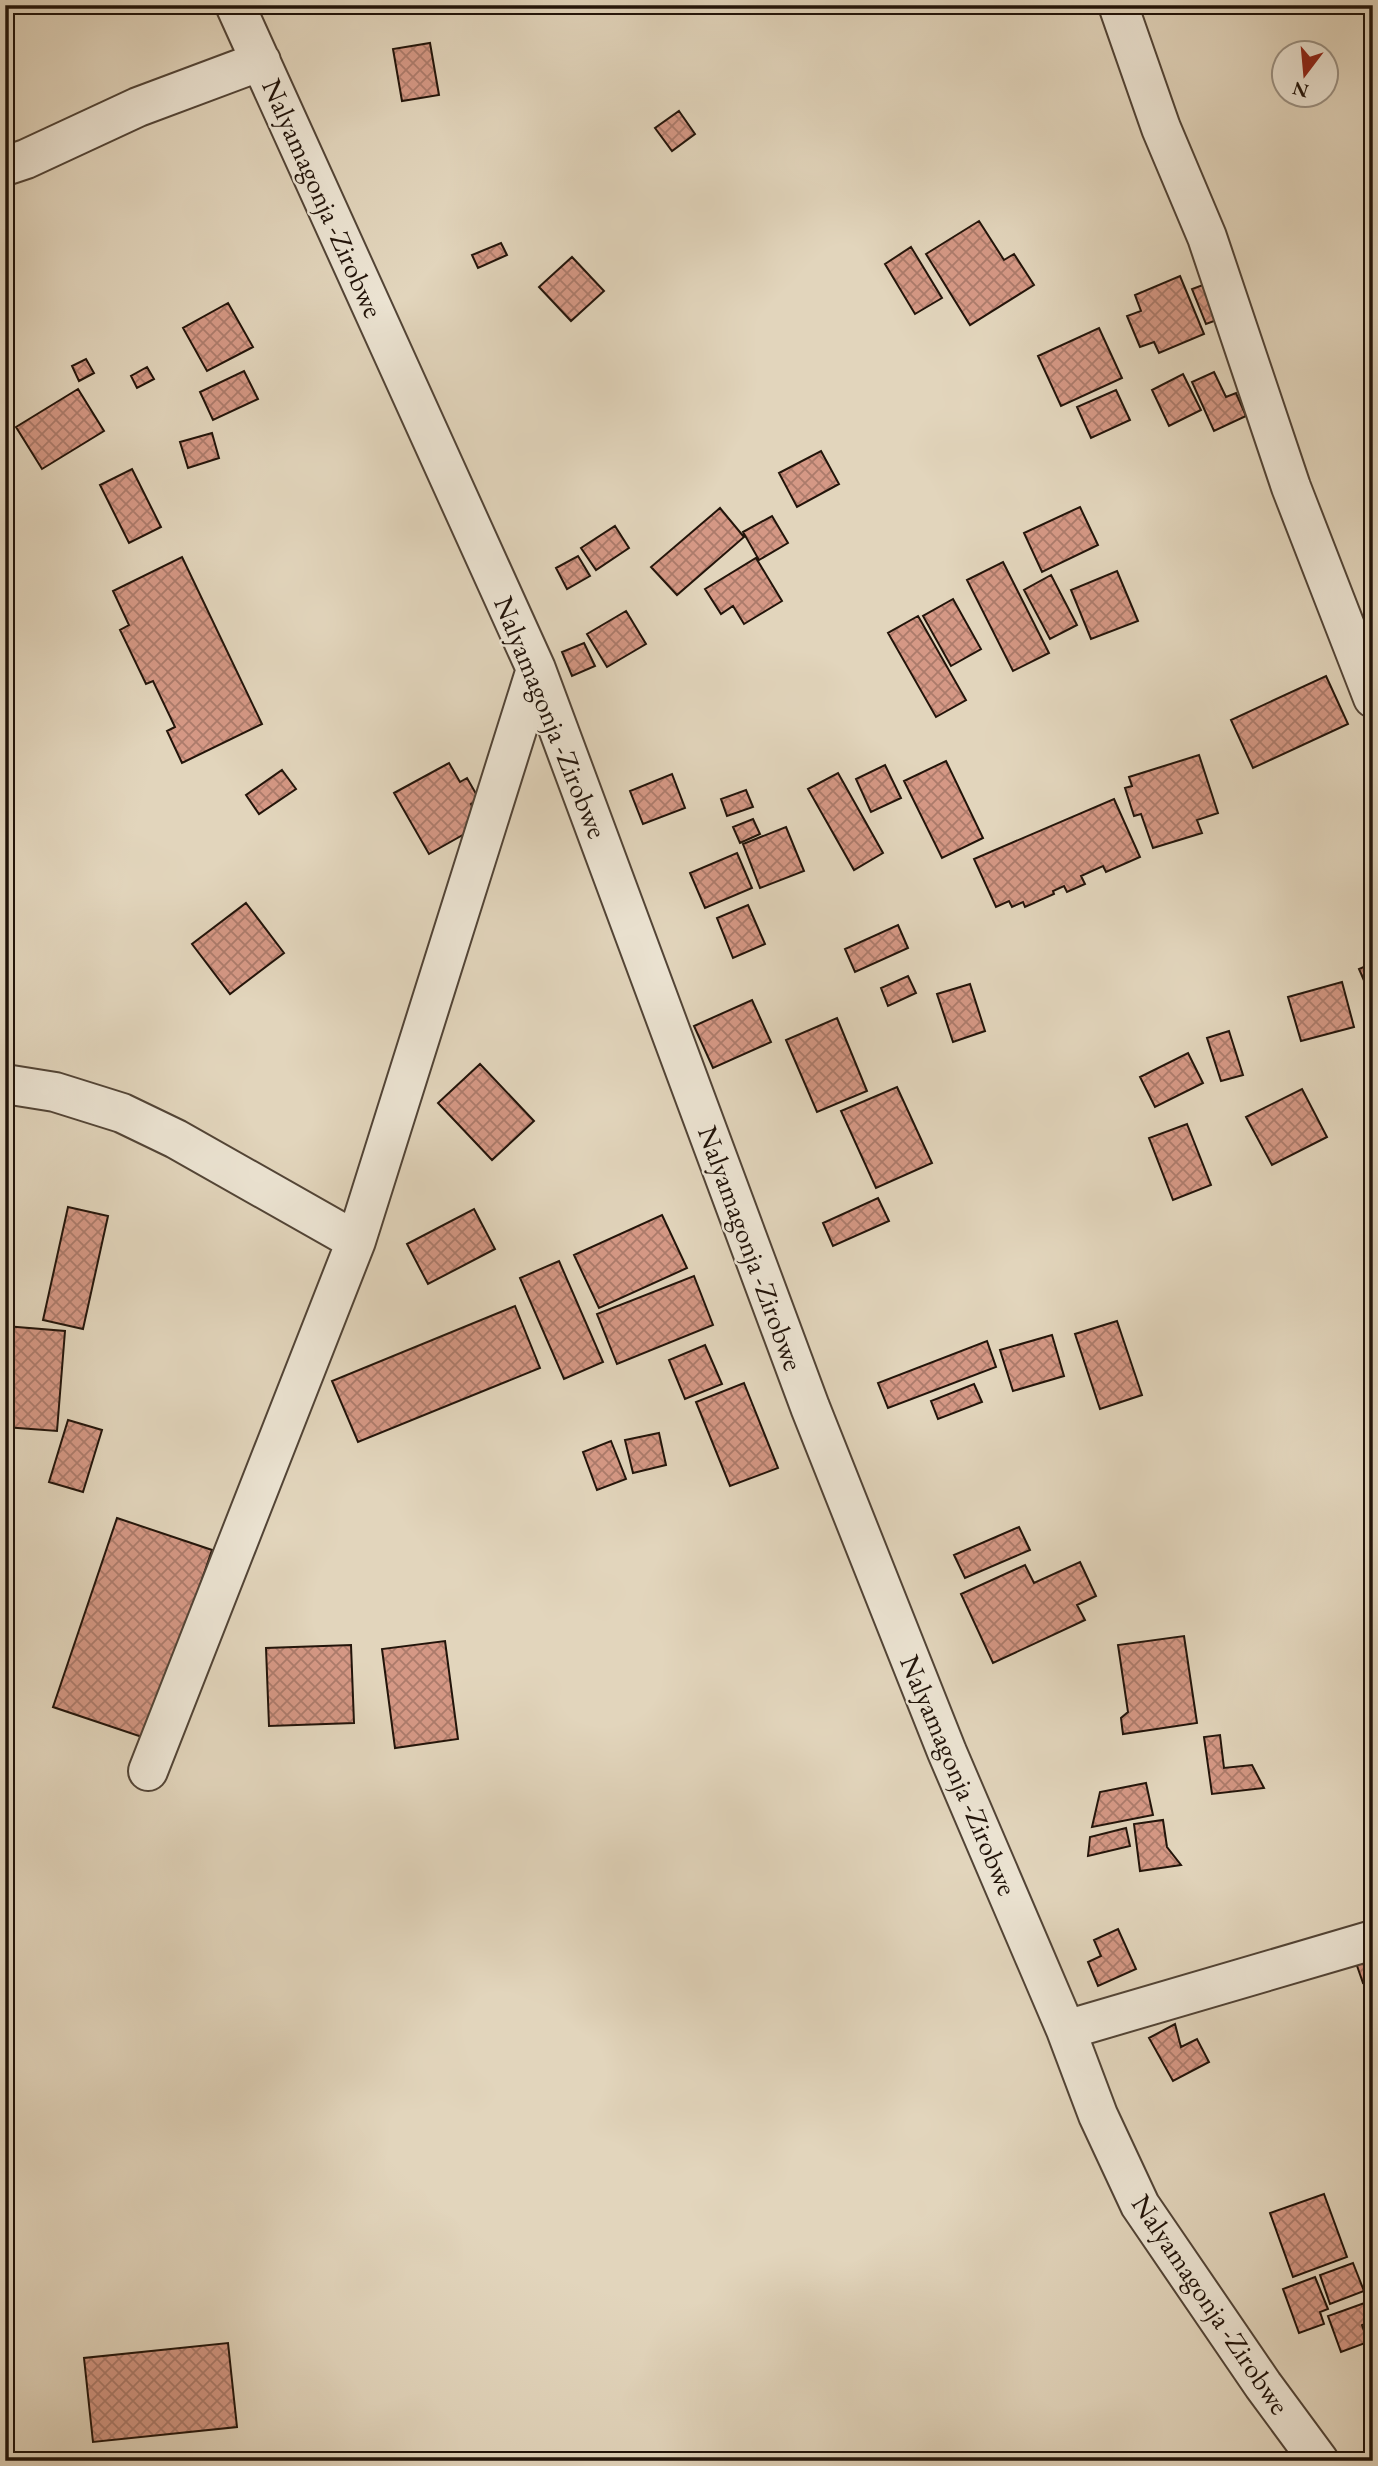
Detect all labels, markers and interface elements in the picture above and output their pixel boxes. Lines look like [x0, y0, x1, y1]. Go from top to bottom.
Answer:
north arrow [1270, 38, 1340, 108]
street label: Nalyamagonja -Zirobwe [254, 73, 392, 323]
text: N [1289, 76, 1311, 104]
street label: Nalyamagonja -Zirobwe [486, 591, 616, 843]
street label: Nalyamagonja -Zirobwe [690, 1121, 812, 1375]
street label: Nalyamagonja -Zirobwe [892, 1649, 1026, 1901]
street label: Nalyamagonja -Zirobwe [1124, 2187, 1298, 2421]

